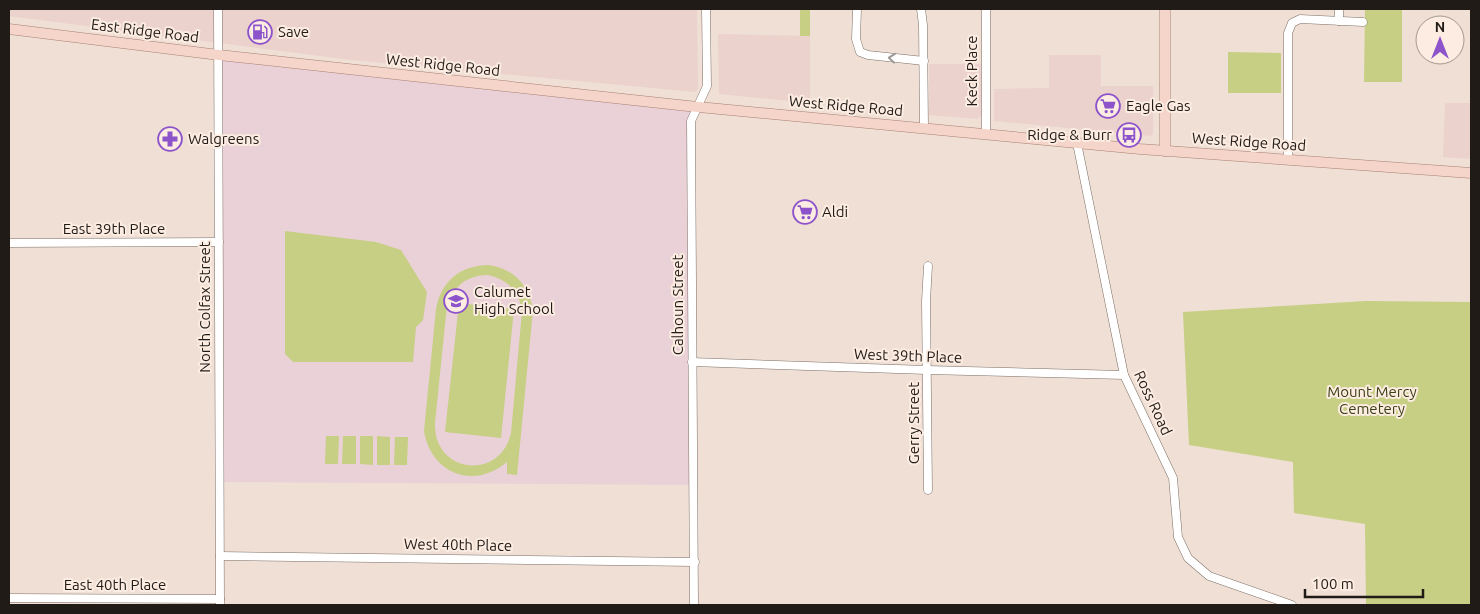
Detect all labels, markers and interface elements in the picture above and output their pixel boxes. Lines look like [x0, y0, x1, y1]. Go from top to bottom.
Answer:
street label: East Ridge Road [90, 15, 200, 46]
north arrow [1415, 15, 1465, 65]
fuel station icon: Save [247, 19, 273, 45]
text: N [1435, 19, 1445, 35]
place label: Save [278, 23, 309, 40]
street label: Keck Place [963, 35, 980, 107]
street label: West Ridge Road [385, 50, 501, 79]
one-way arrow [887, 53, 895, 64]
street label: West Ridge Road [788, 92, 904, 119]
supermarket icon: Eagle Gas [1095, 93, 1121, 119]
place label: Eagle Gas [1126, 97, 1191, 114]
bus stop icon: Ridge & Burr [1116, 122, 1142, 148]
pharmacy icon: Walgreens [157, 126, 183, 152]
place label: Ridge & Burr [1027, 126, 1112, 143]
street label: West Ridge Road [1191, 129, 1307, 154]
place label: Walgreens [188, 130, 259, 147]
supermarket icon: Aldi [792, 199, 818, 225]
place label: Aldi [822, 203, 848, 220]
street label: East 39th Place [63, 220, 165, 237]
street label: North Colfax Street [196, 241, 213, 373]
street label: Calhoun Street [669, 255, 686, 355]
place label: Calumet High School [474, 283, 554, 317]
school or university icon: Calumet High School [443, 288, 469, 314]
street label: West 39th Place [854, 345, 962, 366]
street label: Ross Road [1131, 368, 1176, 438]
street label: Gerry Street [905, 382, 922, 464]
park label: Mount Mercy Cemetery [1327, 383, 1417, 417]
street label: West 40th Place [404, 535, 512, 554]
scale bar [1305, 566, 1422, 598]
text: 100 m [1312, 575, 1354, 592]
street label: East 40th Place [64, 576, 166, 593]

